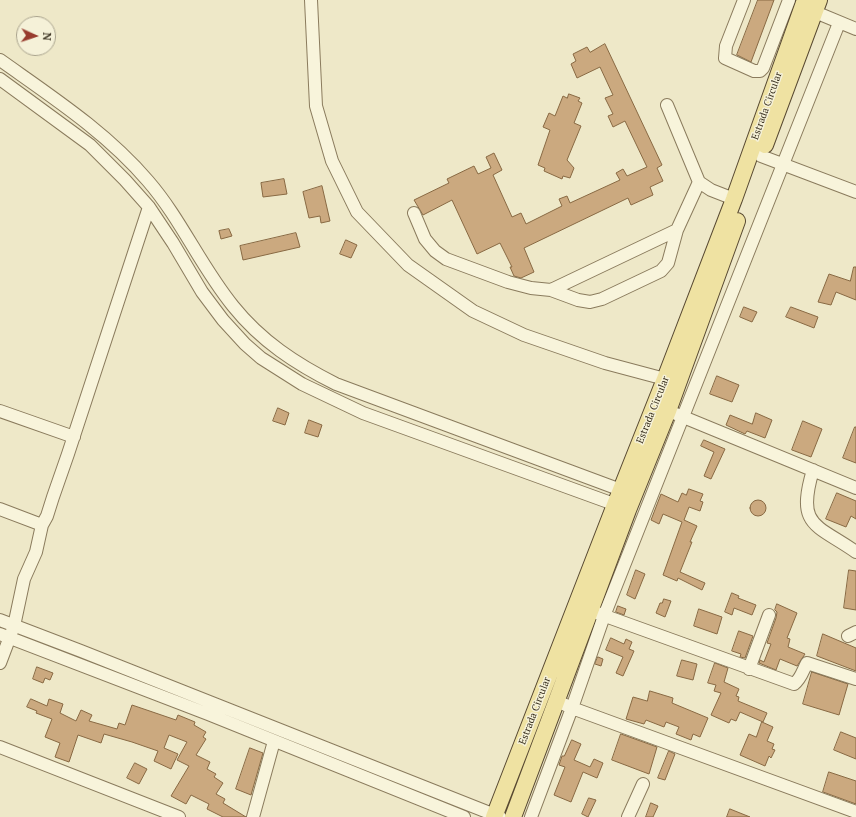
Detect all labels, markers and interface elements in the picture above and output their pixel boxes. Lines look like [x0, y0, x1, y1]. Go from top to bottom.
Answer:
north arrow [16, 16, 56, 56]
text: N [40, 32, 54, 41]
street label: Estrada Circular [749, 70, 785, 142]
street label: Estrada Circular [634, 375, 672, 445]
street label: Estrada Circular [517, 676, 553, 746]

